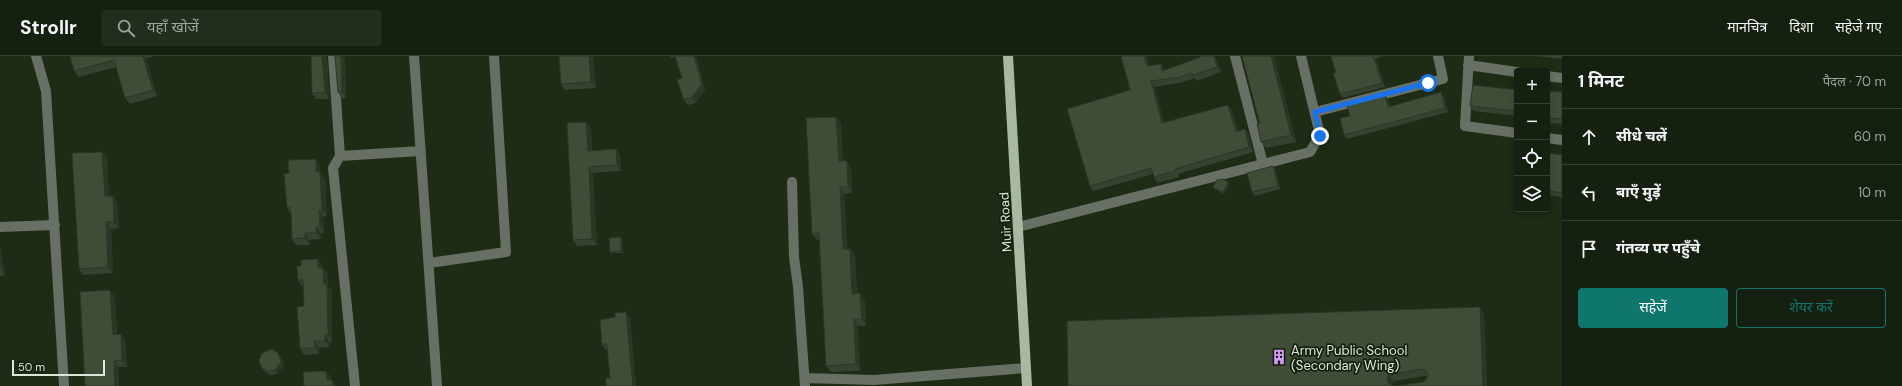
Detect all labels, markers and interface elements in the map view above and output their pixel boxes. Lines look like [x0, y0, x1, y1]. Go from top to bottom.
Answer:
search box [101, 10, 381, 46]
text: Strollr [20, 15, 77, 40]
icon: search [115, 17, 137, 39]
text: यहाँ खोजें [147, 17, 199, 37]
text: मानचित्र [1727, 18, 1767, 36]
text: दिशा [1789, 18, 1813, 36]
text: सहेजे गए [1835, 18, 1882, 36]
map controls [1514, 68, 1550, 212]
button: + [1514, 68, 1550, 104]
text: 1 मिनट [1578, 70, 1624, 92]
text: पैदल · 70 m [1823, 73, 1886, 90]
route start [1419, 74, 1437, 92]
button: − [1514, 104, 1550, 140]
icon: ahead [1578, 126, 1600, 148]
text: सीधे चलें [1616, 126, 1667, 146]
route end [1311, 127, 1329, 145]
text: 60 m [1854, 128, 1886, 145]
button: locate [1514, 140, 1550, 176]
button: layers [1514, 176, 1550, 212]
icon: left [1578, 182, 1600, 204]
text: बाएँ मुड़ें [1616, 182, 1661, 202]
text: 10 m [1858, 184, 1886, 201]
street label: Muir Road [995, 192, 1016, 252]
icon: arrive [1578, 238, 1600, 260]
text: गंतव्य पर पहुँचे [1616, 238, 1700, 258]
button: सहेजें [1578, 288, 1728, 328]
button: शेयर करें [1736, 288, 1886, 328]
place label: Army Public School (Secondary Wing) [1291, 342, 1407, 374]
building icon: Army Public School (Secondary Wing) [1270, 348, 1288, 366]
scale bar [12, 358, 105, 377]
text: 50 m [18, 360, 45, 374]

